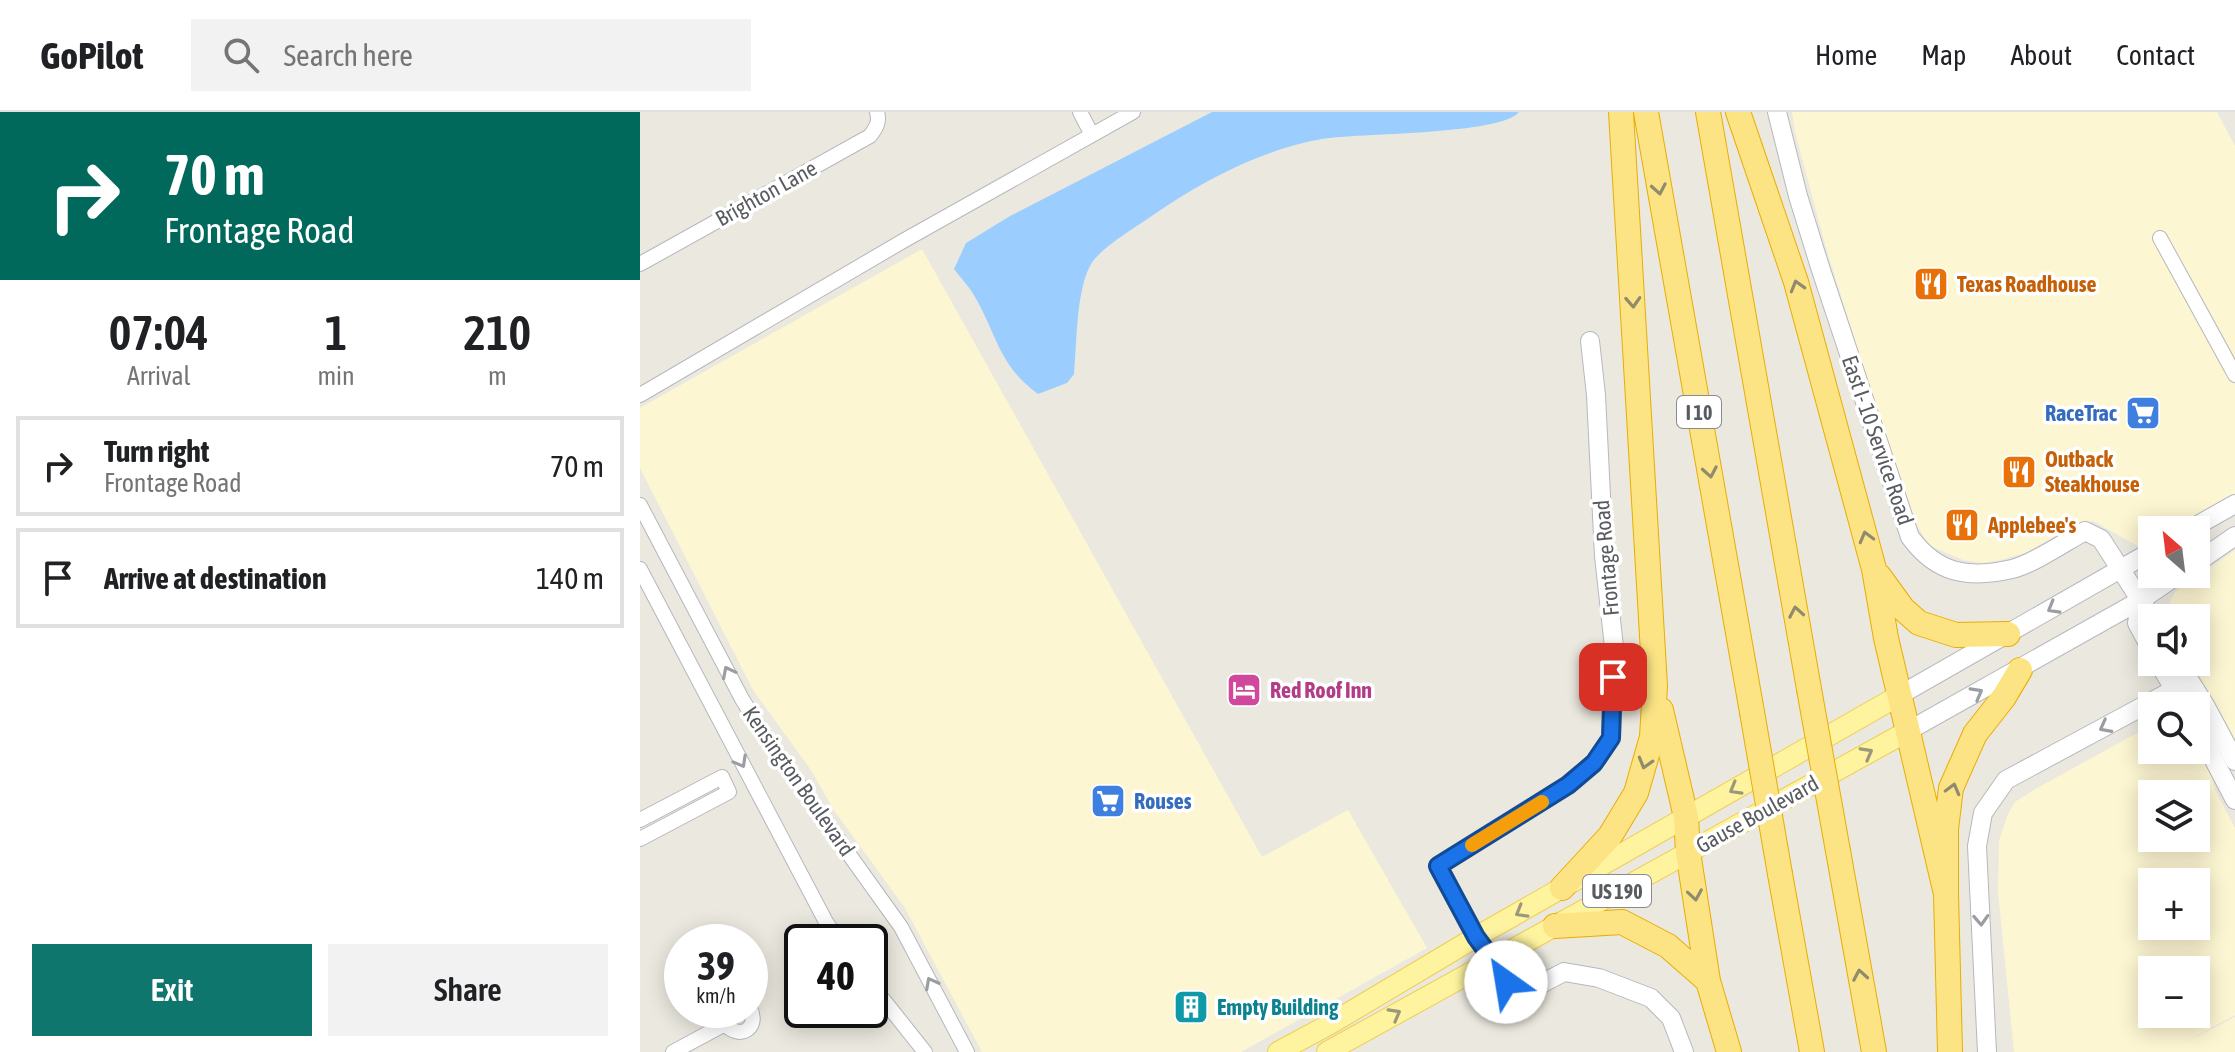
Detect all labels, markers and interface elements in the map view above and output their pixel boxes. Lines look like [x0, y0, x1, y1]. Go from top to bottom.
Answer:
search box [191, 19, 751, 91]
icon: search [219, 33, 263, 77]
text: GoPilot [40, 34, 143, 77]
text: Search here [283, 38, 413, 72]
text: Home [1815, 39, 1877, 71]
text: Map [1921, 39, 1966, 71]
text: About [2010, 39, 2072, 71]
text: Contact [2116, 39, 2195, 71]
text: 70 m [164, 143, 265, 207]
icon: right [32, 144, 136, 248]
street label: Brighton Lane [711, 155, 821, 231]
one-way arrow [1650, 182, 1667, 196]
text: Frontage Road [164, 209, 355, 251]
restaurant icon: Texas Roadhouse [1912, 265, 1950, 303]
place label: Texas Roadhouse [1957, 271, 2096, 297]
one-way arrow [1790, 280, 1806, 294]
one-way arrow [1624, 296, 1641, 309]
text: 07:04 [109, 305, 209, 360]
text: 1 [325, 305, 347, 360]
text: 210 [464, 305, 531, 360]
street label: East I- 10 Service Road [1837, 352, 1919, 528]
text: Arrival [127, 361, 190, 391]
text: min [317, 361, 355, 391]
text: m [488, 361, 507, 391]
supermarket icon: RaceTrac [2124, 394, 2162, 432]
road number: I 10 [1677, 396, 1721, 428]
place label: RaceTrac [2045, 400, 2118, 426]
text: Turn right [104, 434, 210, 468]
icon: right [36, 444, 80, 488]
place label: Outback Steakhouse [2045, 446, 2140, 497]
text: 70 m [550, 449, 604, 483]
restaurant icon: Outback Steakhouse [2000, 453, 2038, 491]
one-way arrow [1700, 466, 1717, 479]
text: Frontage Road [104, 468, 242, 498]
street label: Frontage Road [1588, 499, 1624, 617]
restaurant icon: Applebee's [1943, 506, 1981, 544]
place label: Applebee's [1987, 512, 2076, 538]
north arrow [2138, 516, 2210, 588]
map controls [2138, 516, 2210, 1028]
one-way arrow [1858, 531, 1875, 545]
icon: arrive [36, 556, 80, 600]
text: Arrive at destination [104, 561, 326, 595]
text: 140 m [536, 561, 604, 595]
one-way arrow [2047, 598, 2062, 613]
button: sound [2138, 604, 2210, 676]
one-way arrow [1788, 606, 1805, 619]
pin [1579, 643, 1647, 711]
icon: arrive [1591, 655, 1635, 699]
one-way arrow [722, 666, 737, 680]
hotel icon: Red Roof Inn [1225, 671, 1263, 709]
place label: Red Roof Inn [1270, 677, 1372, 703]
one-way arrow [1968, 688, 1983, 703]
button: search [2138, 692, 2210, 764]
street label: Kensington Boulevard [738, 701, 860, 861]
one-way arrow [2099, 717, 2113, 733]
one-way arrow [1859, 747, 1873, 763]
one-way arrow [732, 754, 747, 769]
one-way arrow [1637, 755, 1654, 769]
street label: Gause Boulevard [1691, 770, 1823, 858]
one-way arrow [1729, 780, 1743, 795]
button: layers [2138, 780, 2210, 852]
supermarket icon: Rouses [1089, 782, 1127, 820]
one-way arrow [1944, 783, 1960, 797]
place label: Rouses [1134, 788, 1192, 814]
button: + [2138, 868, 2210, 940]
road number: US 190 [1583, 875, 1651, 907]
one-way arrow [1685, 888, 1702, 901]
one-way arrow [1515, 902, 1530, 918]
one-way arrow [1972, 914, 1989, 927]
speed limit sign: 40 [784, 924, 888, 1028]
position arrow [1464, 940, 1548, 1024]
text: 39 [697, 943, 735, 988]
button: Exit [32, 944, 312, 1036]
button: Share [328, 944, 608, 1036]
button: − [2138, 956, 2210, 1028]
one-way arrow [1852, 968, 1869, 982]
one-way arrow [925, 977, 940, 991]
text: km/h [696, 984, 736, 1007]
building icon: Empty Building [1172, 988, 1210, 1026]
place label: Empty Building [1217, 994, 1339, 1020]
one-way arrow [1386, 1008, 1401, 1024]

